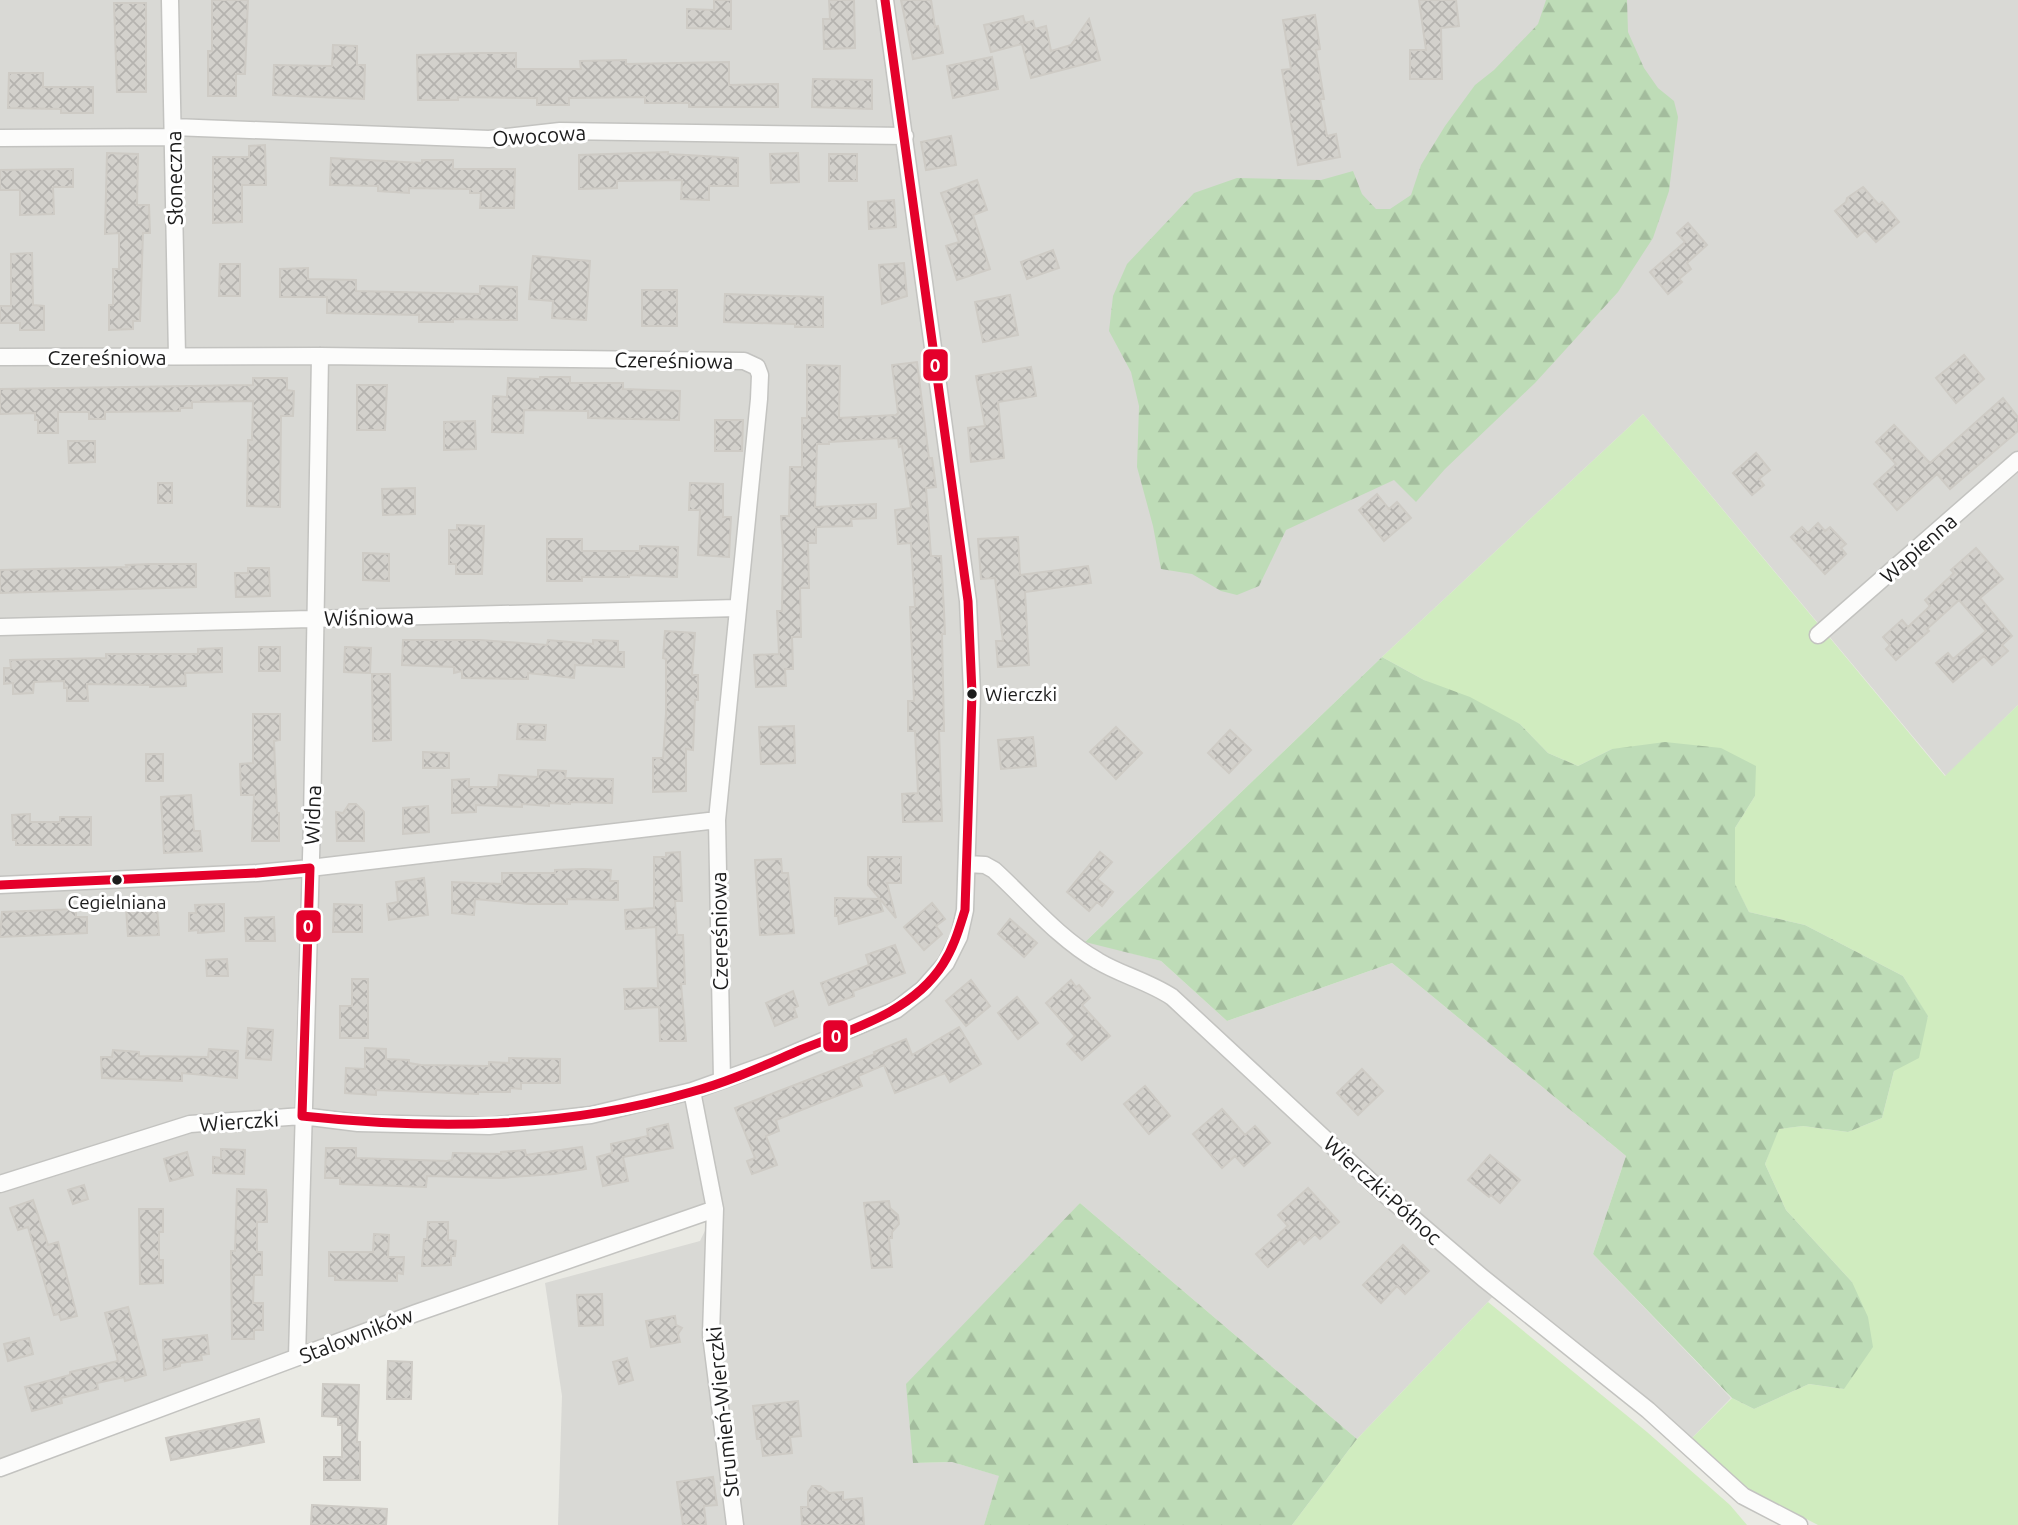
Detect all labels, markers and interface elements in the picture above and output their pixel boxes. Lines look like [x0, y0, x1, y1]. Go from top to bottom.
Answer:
street label: Owocowa [491, 120, 587, 150]
street label: Słoneczna [161, 130, 187, 226]
street label: Czereśniowa [47, 345, 167, 369]
street label: Czereśniowa [614, 347, 734, 373]
line badge: 0 [922, 348, 949, 382]
text: 0 [930, 354, 940, 376]
street label: Wapienna [1875, 508, 1961, 588]
street label: Wiśniowa [324, 604, 414, 630]
place label: Wierczki [985, 683, 1057, 705]
marker: Wierczki [965, 687, 979, 701]
street label: Widna [299, 785, 325, 845]
street label: Czereśniowa [706, 871, 732, 991]
marker: Cegielniana [110, 873, 124, 887]
place label: Cegielniana [68, 891, 166, 913]
line badge: 0 [295, 909, 322, 943]
text: 0 [303, 915, 313, 937]
line badge: 0 [822, 1019, 849, 1053]
text: 0 [831, 1025, 841, 1047]
street label: Wierczki [198, 1106, 280, 1136]
street label: Wierczki-Północ [1319, 1131, 1447, 1249]
street label: Stalowników [296, 1302, 416, 1368]
street label: Strumień-Wierczki [701, 1325, 743, 1499]

